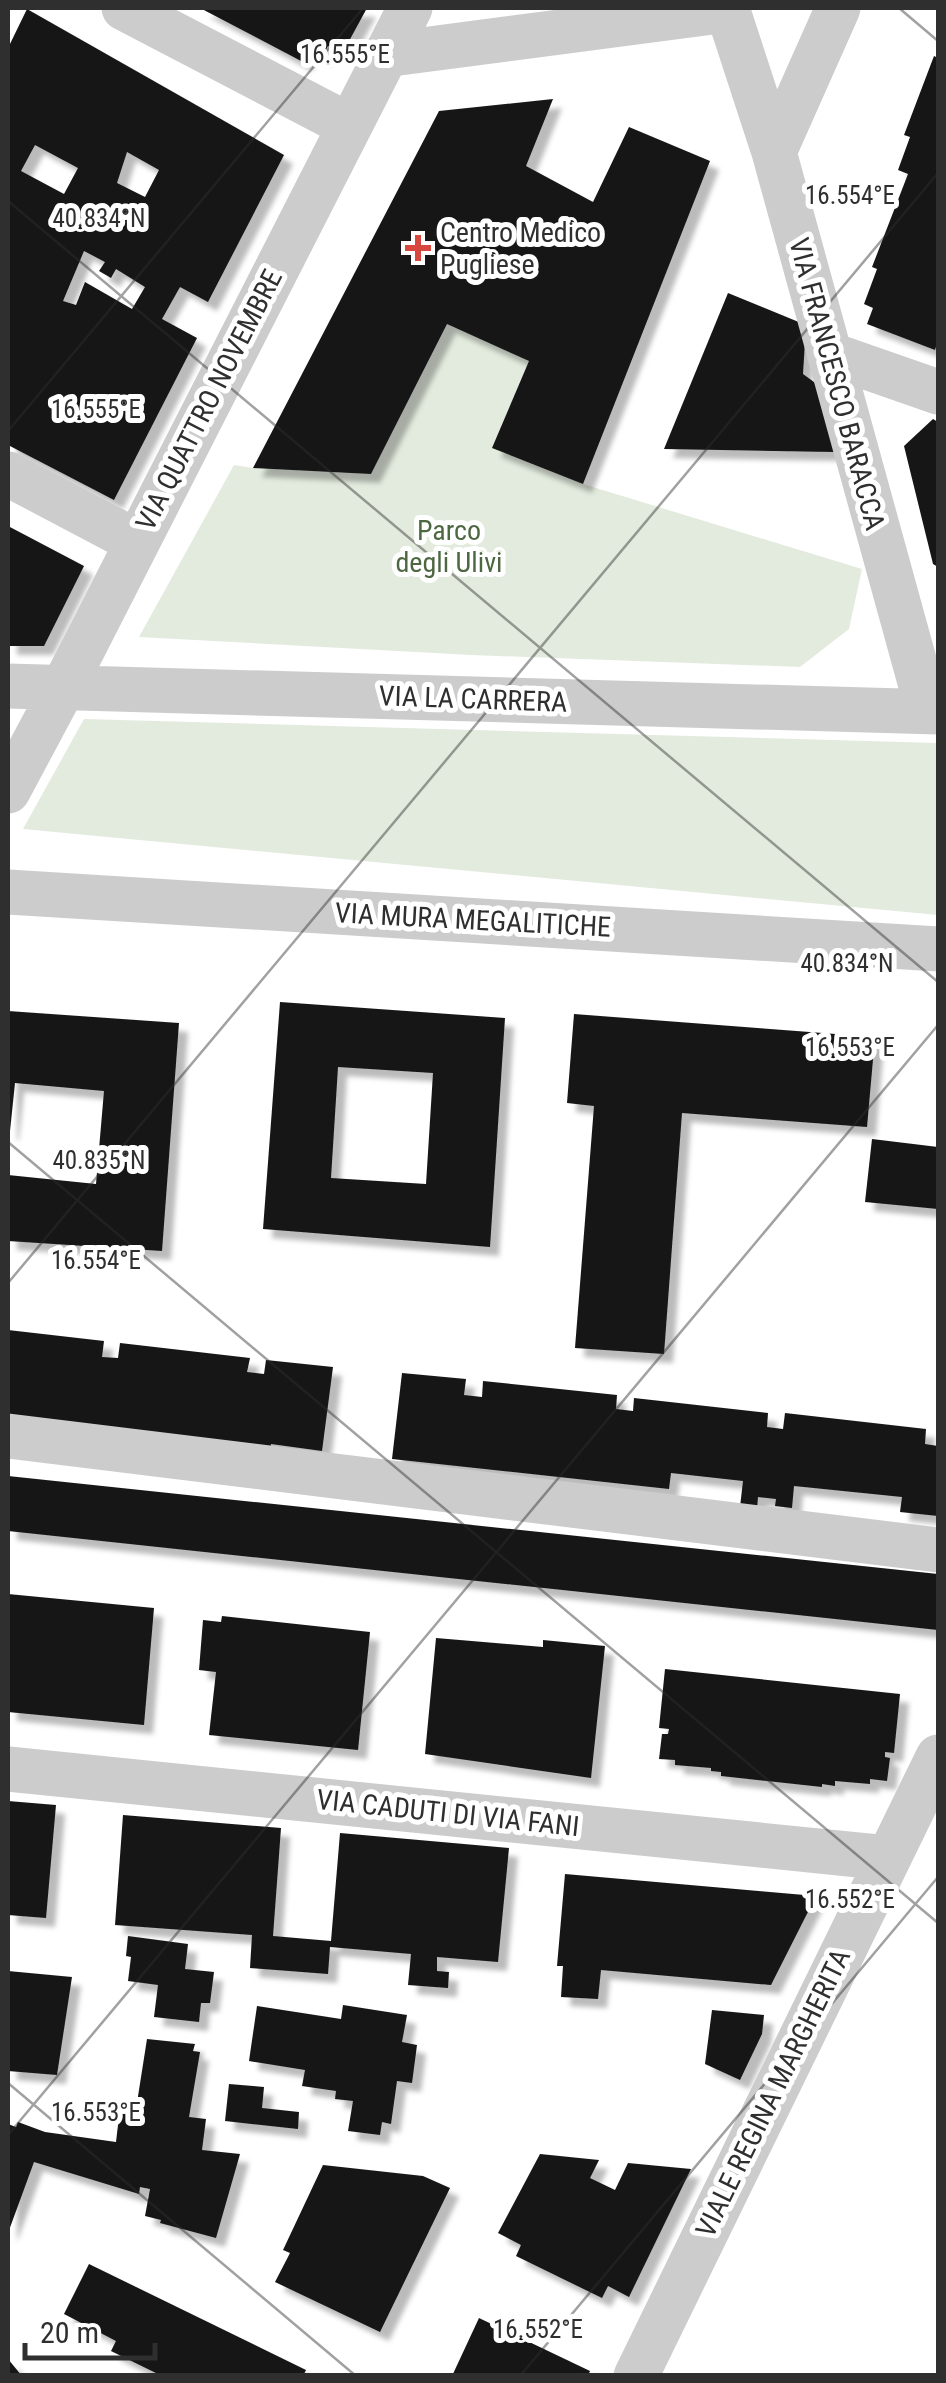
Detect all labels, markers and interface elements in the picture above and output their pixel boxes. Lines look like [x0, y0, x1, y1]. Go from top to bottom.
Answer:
text: 16.555°E [300, 40, 390, 69]
text: 16.554°E [805, 181, 895, 210]
text: 40.834°N [52, 204, 146, 233]
place label: Centro Medico Pugliese [440, 216, 601, 281]
street label: VIA FRANCESCO BARACCA [782, 234, 892, 534]
marker: Centro Medico Pugliese [405, 235, 431, 261]
street label: VIA QUATTRO NOVEMBRE [129, 264, 289, 536]
text: 16.555°E [51, 395, 141, 424]
park label: Parco degli Ulivi [395, 514, 503, 579]
street label: VIA LA CARRERA [378, 679, 568, 719]
street label: VIA MURA MEGALITICHE [334, 896, 612, 944]
text: 40.834°N [800, 949, 894, 978]
text: 16.553°E [805, 1033, 895, 1062]
text: 40.835°N [52, 1146, 146, 1175]
text: 16.554°E [51, 1246, 141, 1275]
street label: VIA CADUTI DI VIA FANI [315, 1783, 581, 1843]
text: 16.552°E [805, 1885, 895, 1914]
street label: VIALE REGINA MARGHERITA [689, 1943, 857, 2243]
text: 16.553°E [51, 2098, 141, 2127]
scale bar [25, 2298, 155, 2360]
text: 20 m [40, 2315, 99, 2350]
text: 16.552°E [493, 2315, 583, 2344]

